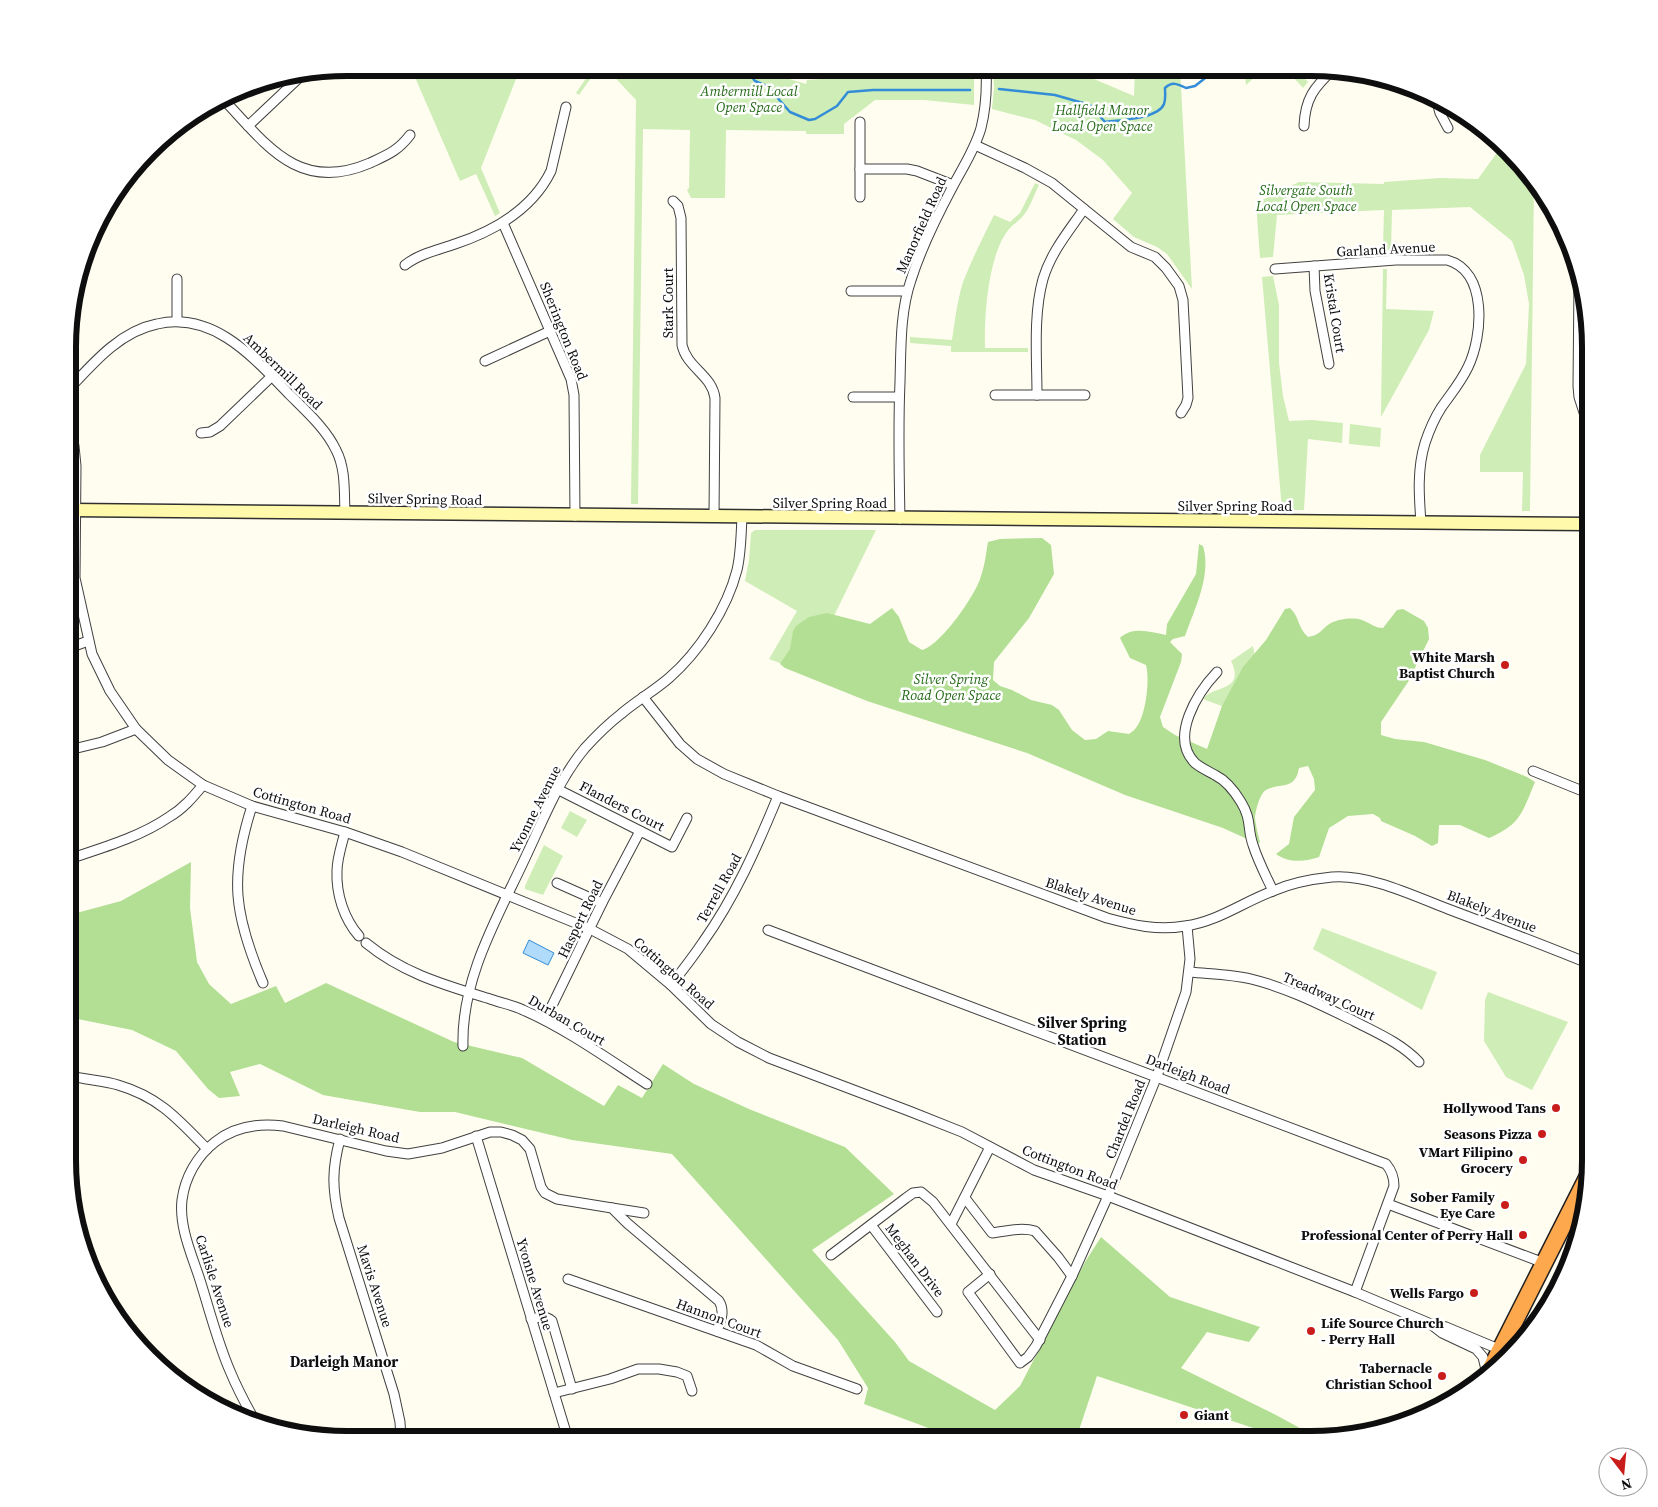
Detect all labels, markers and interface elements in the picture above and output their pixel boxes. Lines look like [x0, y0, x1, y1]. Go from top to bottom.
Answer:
park label: Ambermill Local Open Space [699, 81, 798, 117]
park label: Hallfield Manor Local Open Space [1051, 100, 1153, 136]
street label: Manorfield Road [891, 173, 951, 277]
park label: Silvergate South Local Open Space [1255, 180, 1357, 216]
street label: Garland Avenue [1336, 236, 1436, 262]
street label: Stark Court [658, 267, 678, 338]
street label: Kristal Court [1319, 272, 1351, 354]
street label: Sherington Road [535, 279, 593, 383]
street label: Ambermill Road [239, 328, 327, 414]
street label: Silver Spring Road [368, 488, 482, 510]
street label: Silver Spring Road [773, 493, 887, 513]
street label: Silver Spring Road [1178, 496, 1292, 516]
place label: White Marsh Baptist Church [1399, 647, 1495, 683]
marker: White Marsh Baptist Church [1499, 659, 1511, 671]
park label: Silver Spring Road Open Space [900, 669, 1001, 705]
street label: Yvonne Avenue [504, 762, 566, 856]
street label: Flanders Court [576, 776, 668, 836]
street label: Cottington Road [251, 781, 353, 829]
street label: Terrell Road [692, 850, 746, 926]
street label: Blakely Avenue [1043, 872, 1139, 920]
street label: Haspert Road [552, 876, 608, 962]
street label: Blakely Avenue [1444, 885, 1540, 937]
street label: Cottington Road [629, 932, 719, 1014]
street label: Treadway Court [1280, 967, 1379, 1025]
street label: Durban Court [525, 990, 610, 1050]
district label: Silver Spring Station [1037, 1012, 1127, 1050]
street label: Darleigh Road [1143, 1049, 1233, 1099]
street label: Chardel Road [1100, 1076, 1150, 1162]
place label: Hollywood Tans [1443, 1098, 1547, 1118]
marker: Hollywood Tans [1550, 1102, 1562, 1114]
street label: Darleigh Road [311, 1108, 402, 1148]
place label: Seasons Pizza [1444, 1124, 1533, 1144]
marker: Seasons Pizza [1536, 1128, 1548, 1140]
street label: Cottington Road [1019, 1140, 1121, 1194]
place label: VMart Filipino Grocery [1419, 1142, 1514, 1178]
marker: VMart Filipino Grocery [1517, 1154, 1529, 1166]
place label: Sober Family Eye Care [1410, 1187, 1496, 1223]
marker: Sober Family Eye Care [1499, 1199, 1511, 1211]
street label: Meghan Drive [881, 1219, 949, 1301]
place label: Professional Center of Perry Hall [1301, 1225, 1513, 1245]
marker: Professional Center of Perry Hall [1517, 1229, 1529, 1241]
street label: Carlisle Avenue [191, 1232, 239, 1330]
street label: Yvonne Avenue [511, 1235, 559, 1333]
street label: Mavis Avenue [352, 1242, 398, 1330]
place label: Wells Fargo [1390, 1283, 1464, 1303]
marker: Wells Fargo [1468, 1287, 1480, 1299]
street label: Hannon Court [674, 1293, 765, 1343]
place label: Life Source Church - Perry Hall [1321, 1313, 1444, 1349]
marker: Life Source Church - Perry Hall [1305, 1325, 1317, 1337]
district label: Darleigh Manor [290, 1351, 398, 1372]
place label: Tabernacle Christian School [1325, 1358, 1432, 1394]
marker: Tabernacle Christian School [1436, 1370, 1448, 1382]
place label: Giant [1194, 1405, 1230, 1425]
marker: Giant [1178, 1409, 1190, 1421]
north arrow [1598, 1447, 1648, 1497]
text: N [1619, 1473, 1634, 1496]

